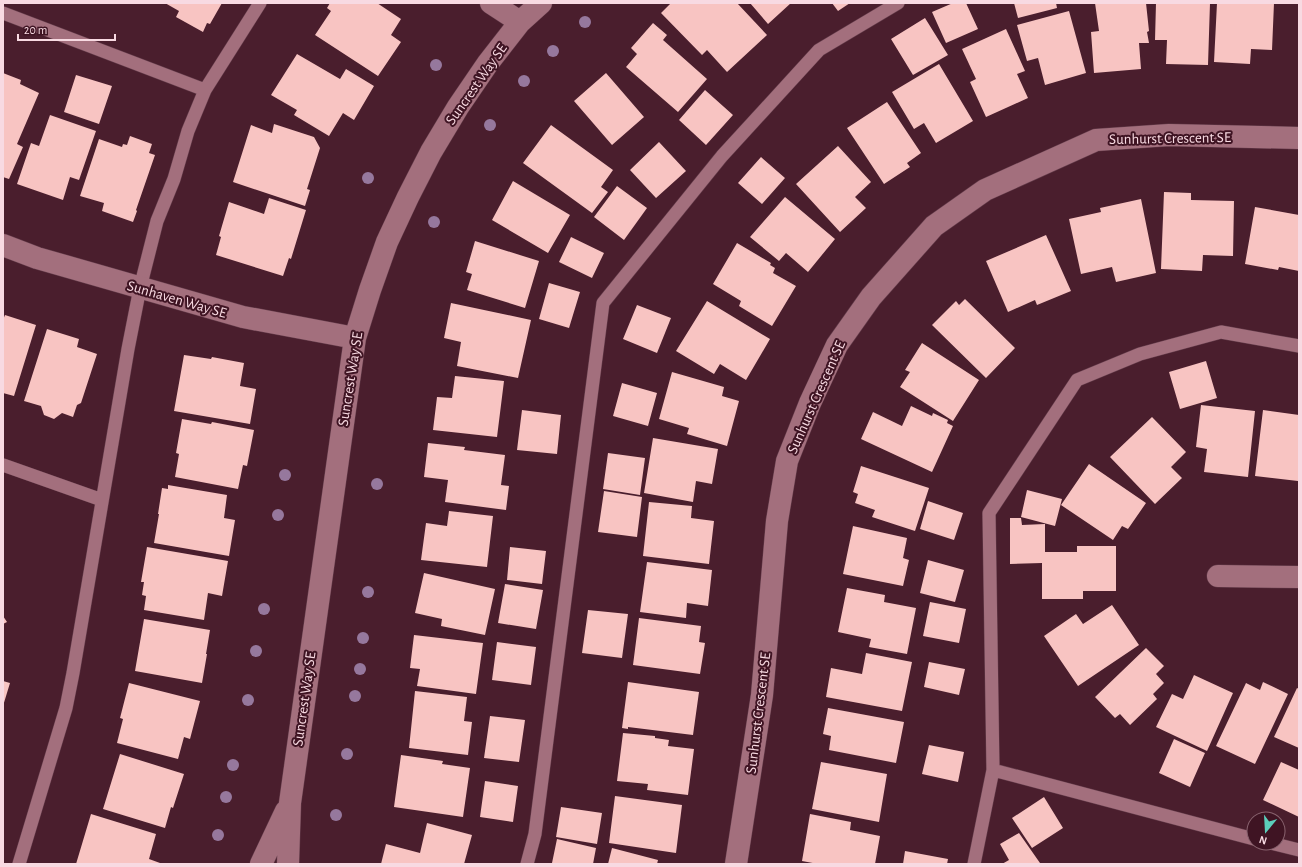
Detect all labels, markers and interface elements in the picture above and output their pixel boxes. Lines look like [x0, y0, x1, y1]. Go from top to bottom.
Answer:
scale bar [18, 16, 115, 42]
text: 20 m [24, 24, 47, 36]
street label: Suncrest Way SE [443, 41, 510, 128]
street label: Sunhurst Crescent SE [1109, 130, 1231, 147]
street label: Sunhaven Way SE [125, 278, 228, 321]
street label: Suncrest Way SE [336, 331, 365, 427]
street label: Sunhurst Crescent SE [785, 338, 848, 456]
street label: Suncrest Way SE [290, 651, 319, 747]
street label: Sunhurst Crescent SE [744, 652, 773, 775]
north arrow [1246, 811, 1286, 851]
text: N [1258, 834, 1268, 846]

